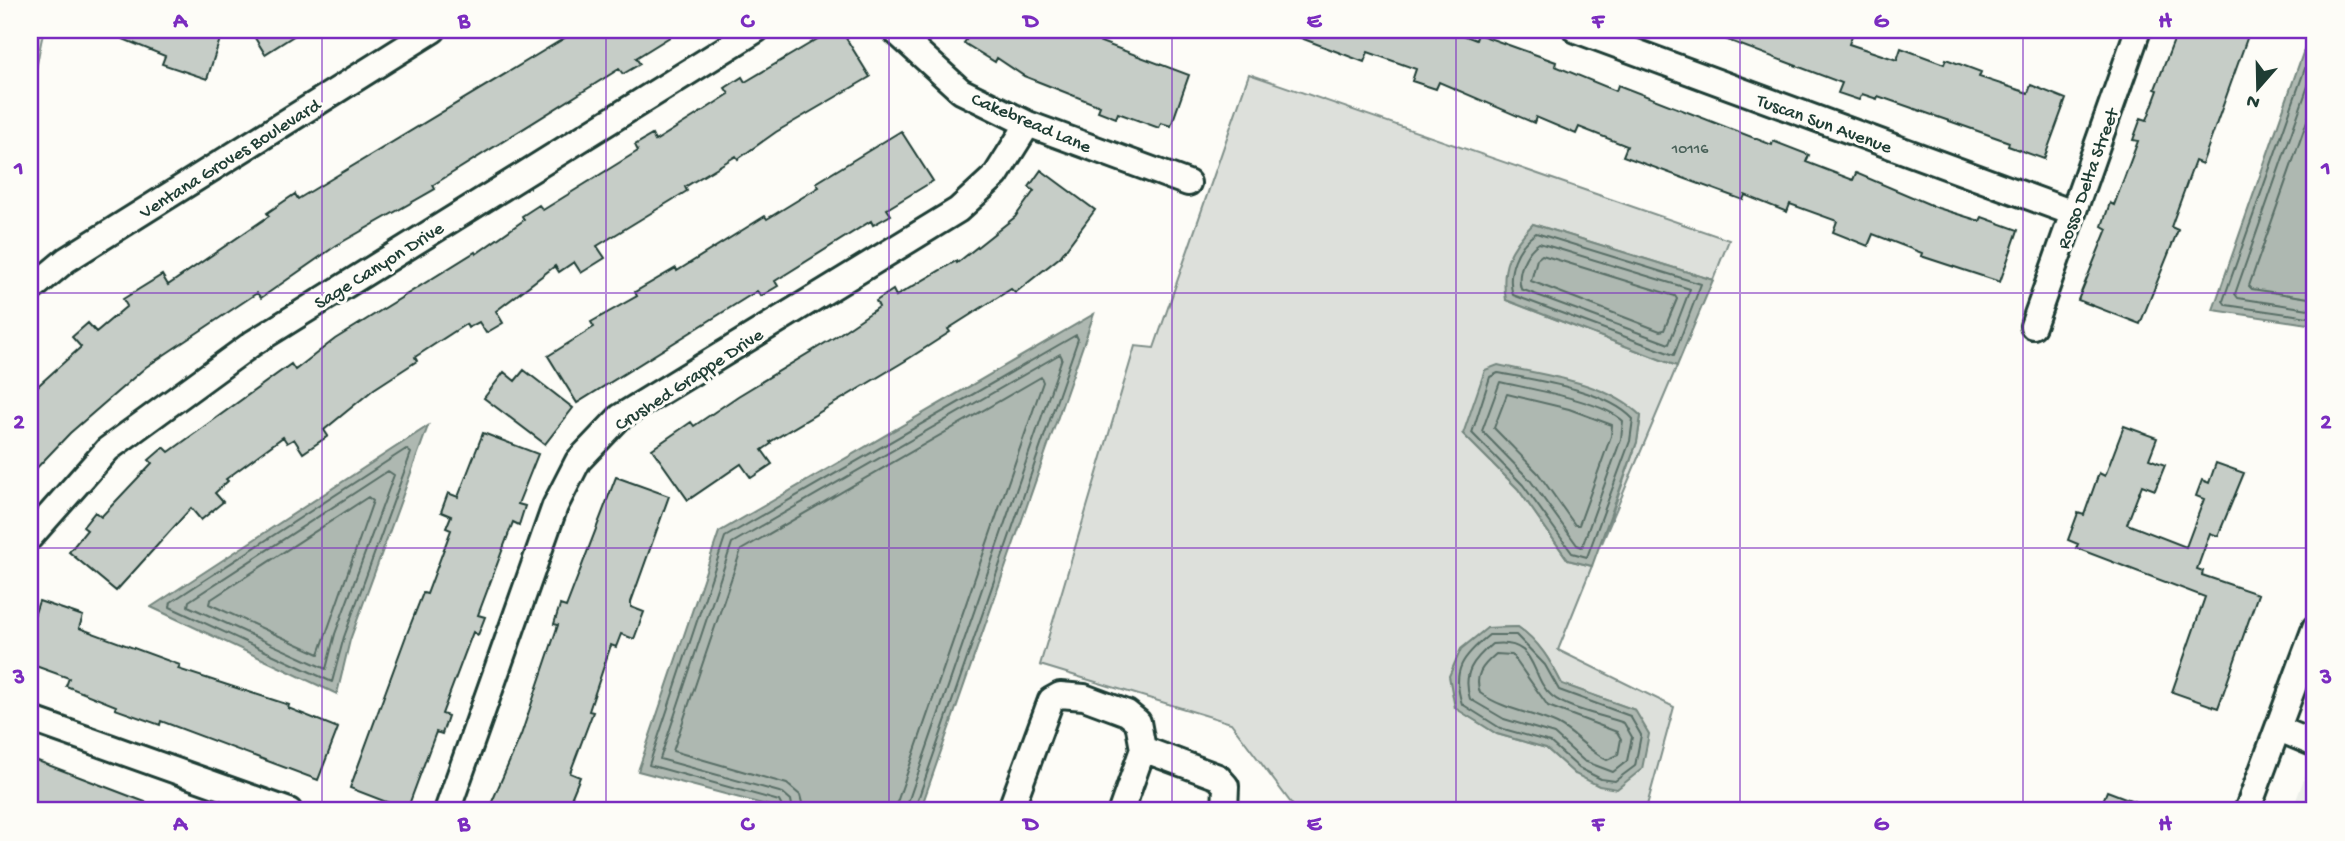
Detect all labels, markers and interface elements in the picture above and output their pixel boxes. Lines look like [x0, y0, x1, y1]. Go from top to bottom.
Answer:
text: A [172, 9, 188, 36]
text: B [457, 9, 471, 36]
text: C [741, 9, 756, 36]
text: D [1022, 9, 1040, 36]
text: E [1307, 9, 1323, 36]
text: F [1591, 9, 1606, 36]
text: G [1874, 9, 1890, 36]
text: H [2158, 9, 2172, 36]
north arrow [2222, 52, 2292, 122]
text: N [2244, 88, 2263, 114]
street label: Cakebread Lane [967, 89, 1094, 160]
street label: Tuscan Sun Avenue [1752, 90, 1895, 160]
street label: Ventana Groves Boulevard [135, 94, 327, 226]
street label: Rosso Delta Street [2053, 104, 2126, 253]
house number: 10116 [1671, 141, 1709, 160]
text: 1 [13, 156, 24, 183]
text: 1 [2320, 156, 2331, 183]
street label: Sage Canyon Drive [311, 218, 449, 316]
street label: Crushed Grappe Drive [611, 324, 769, 437]
text: 2 [13, 410, 25, 437]
text: 2 [2320, 410, 2332, 437]
text: 3 [12, 665, 25, 692]
text: 3 [2319, 665, 2332, 692]
text: A [172, 812, 188, 839]
text: B [457, 812, 471, 839]
text: C [741, 812, 756, 839]
text: D [1022, 812, 1040, 839]
text: E [1307, 812, 1323, 839]
text: F [1591, 812, 1606, 839]
text: G [1874, 812, 1890, 839]
text: H [2158, 812, 2172, 839]

